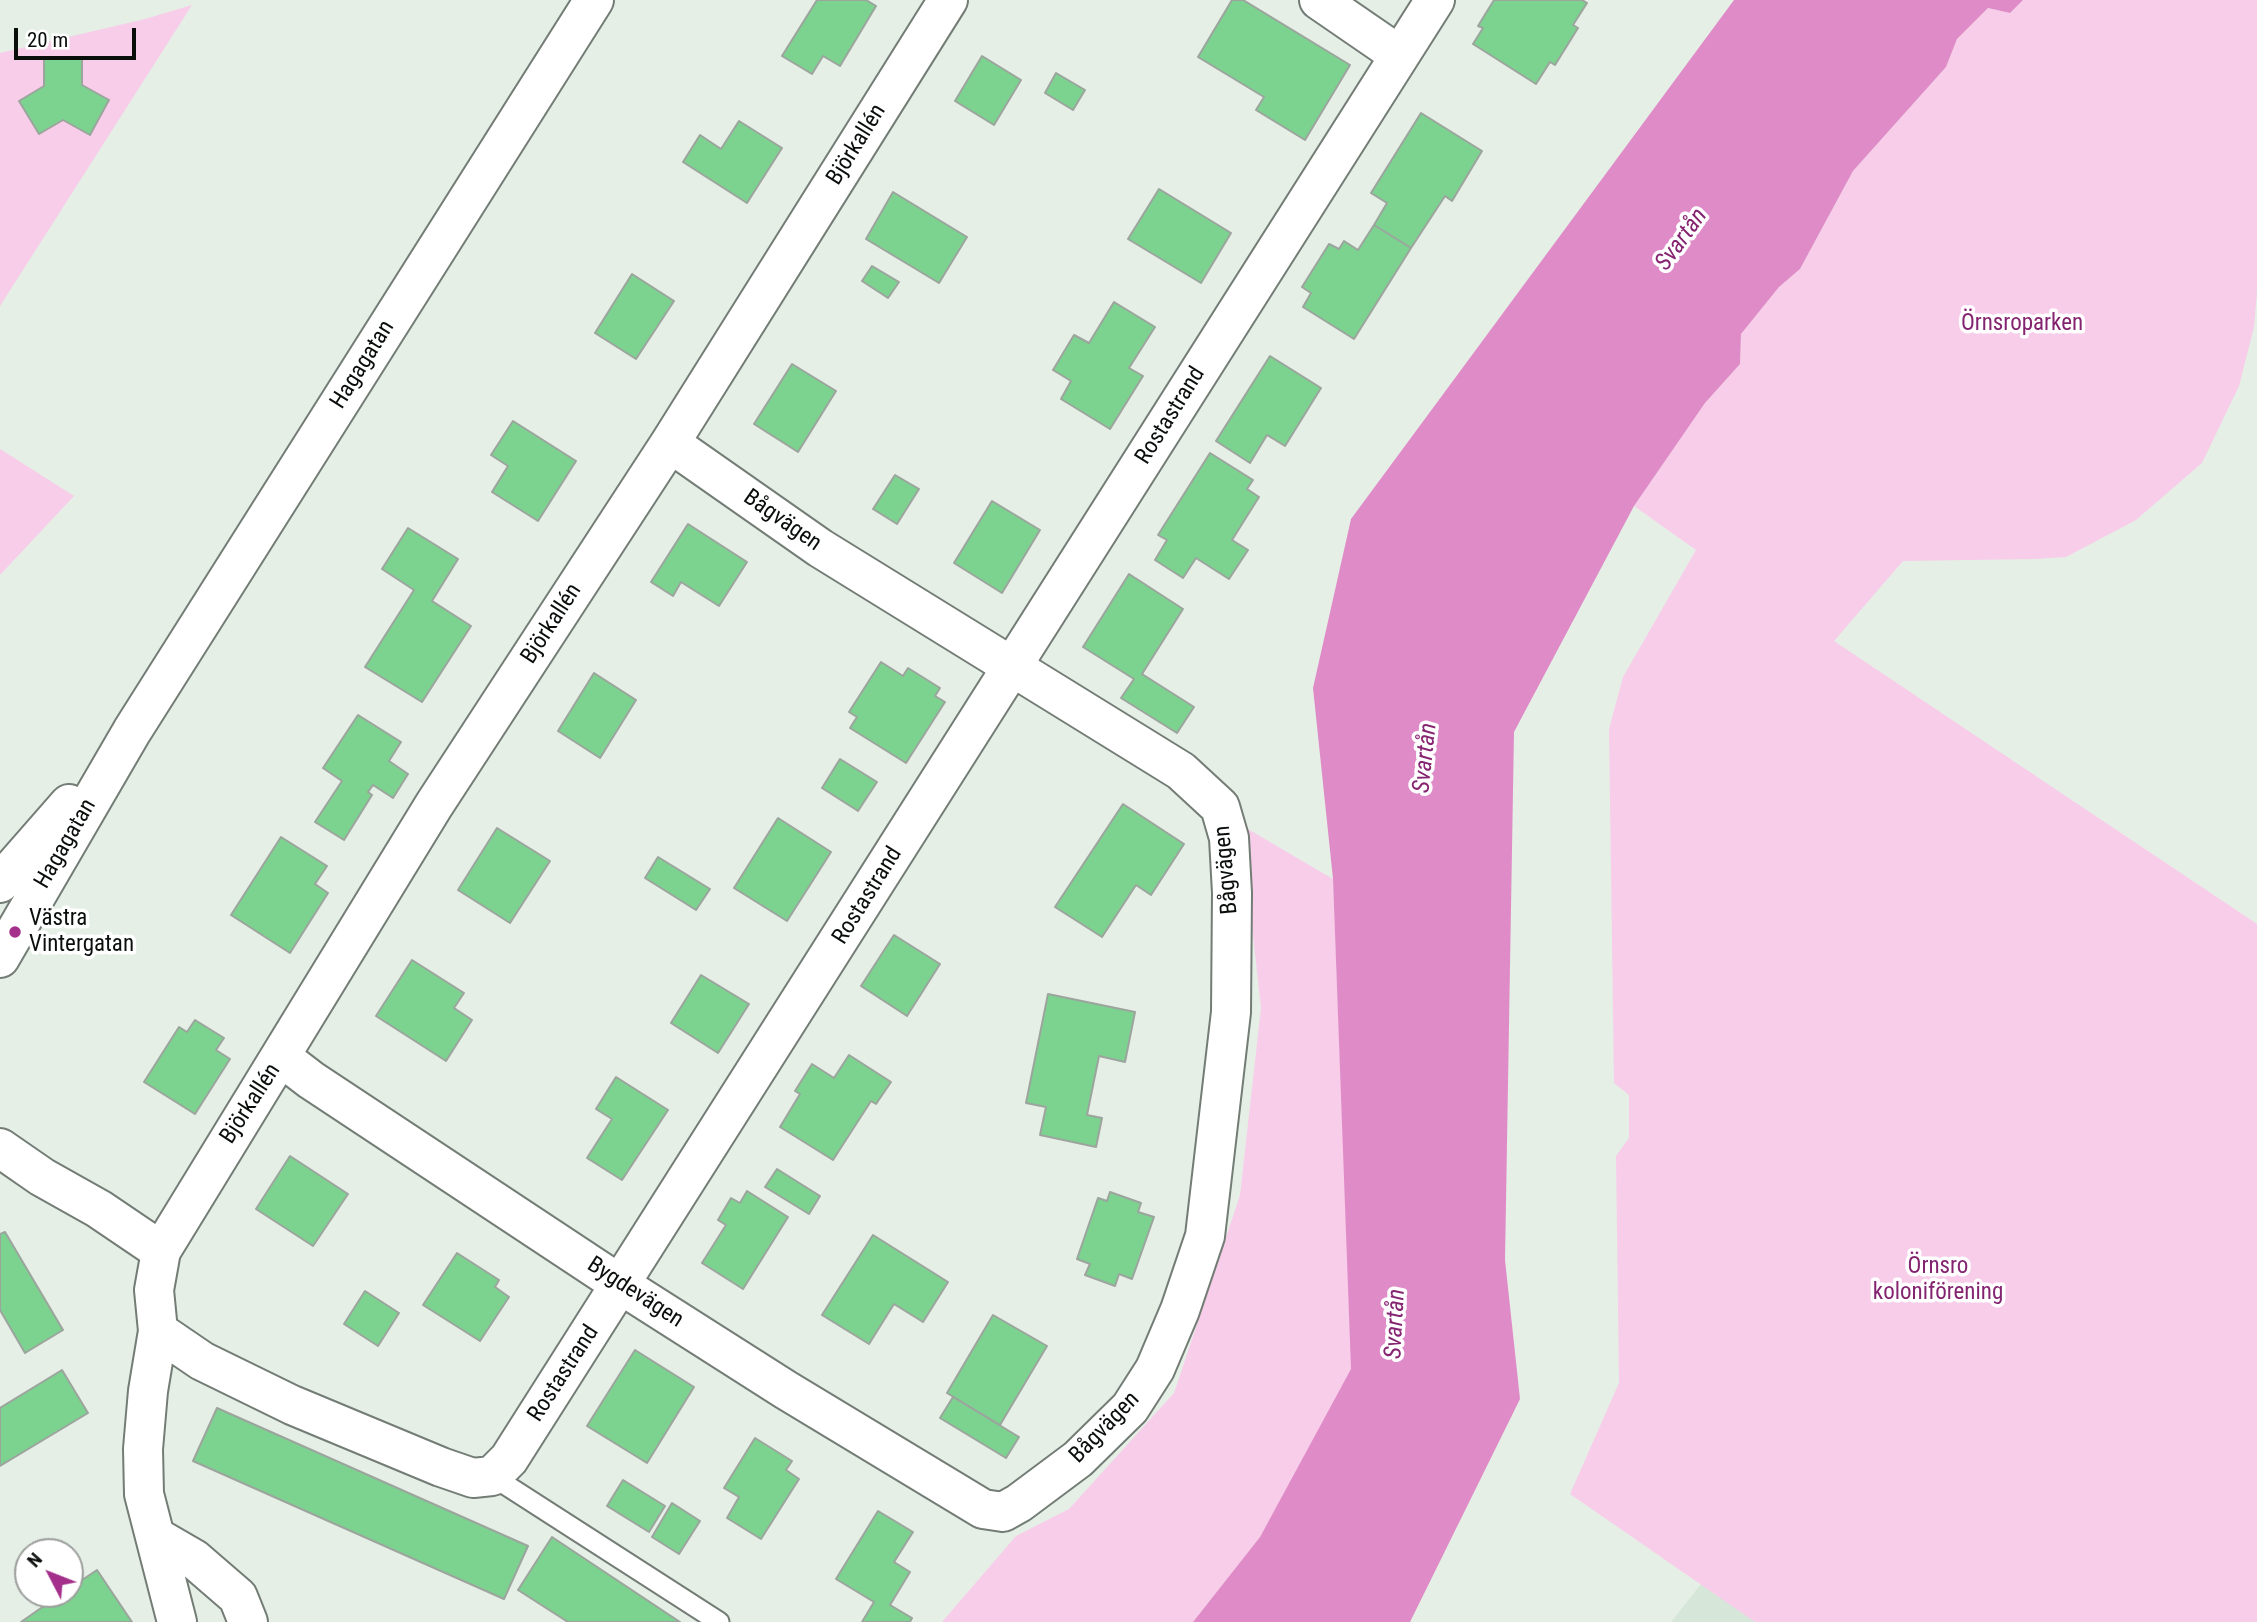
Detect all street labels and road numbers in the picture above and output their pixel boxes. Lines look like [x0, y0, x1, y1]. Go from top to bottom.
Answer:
street label: Björkallén [821, 99, 893, 191]
street label: Hagagatan [325, 316, 401, 414]
street label: Rostastrand [1130, 362, 1212, 470]
street label: Bågvägen [738, 484, 826, 558]
street label: Björkallén [516, 579, 588, 669]
street label: Hagagatan [29, 794, 103, 894]
street label: Bågvägen [1209, 825, 1245, 915]
street label: Rostastrand [827, 842, 909, 950]
street label: Björkallén [215, 1059, 287, 1149]
street label: Bygdevägen [582, 1252, 688, 1334]
street label: Rostastrand [523, 1321, 605, 1427]
street label: Bågvägen [1064, 1386, 1146, 1470]

